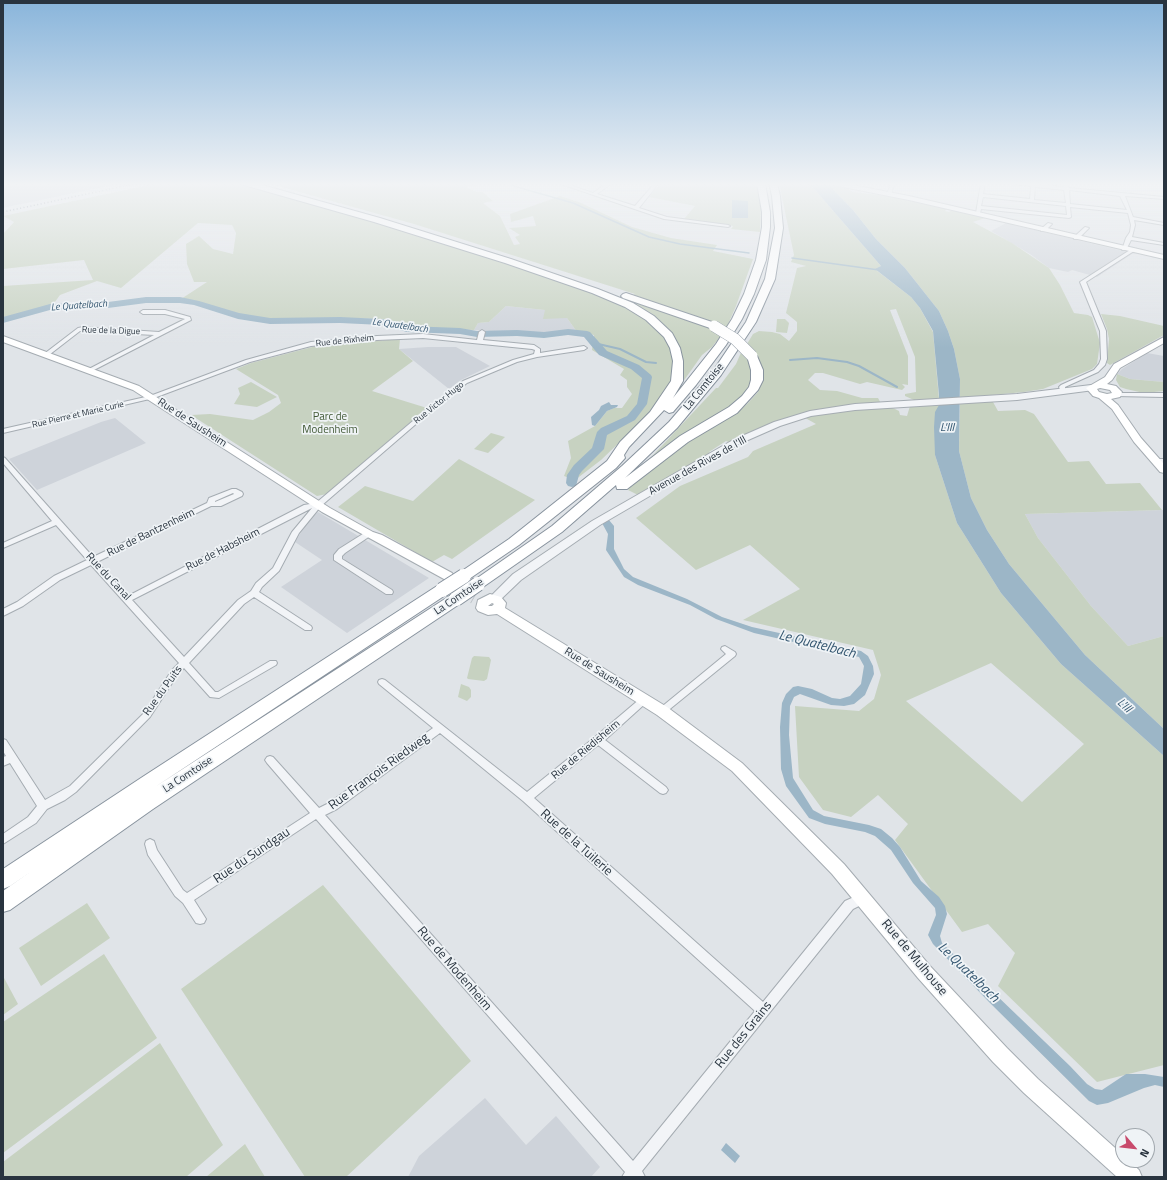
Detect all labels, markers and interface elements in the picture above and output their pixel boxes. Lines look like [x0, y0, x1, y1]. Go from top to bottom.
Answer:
water label: Le Quatelbach [51, 298, 107, 314]
water label: Le Quatelbach [371, 316, 429, 336]
street label: Rue de la Digue [82, 325, 140, 337]
street label: Rue de Rixheim [315, 333, 375, 349]
street label: La Comtoise [681, 361, 727, 413]
street label: Rue Victor Hugo [412, 380, 466, 426]
street label: Rue de Sausheim [155, 396, 229, 450]
street label: Rue Pierre et Marie Curie [31, 399, 125, 431]
park label: Parc de Modenheim [302, 410, 358, 436]
water label: L'Ill [940, 421, 954, 435]
street label: Avenue des Rives de l'Ill [647, 434, 749, 498]
street label: Rue de Bantzenheim [105, 506, 197, 560]
street label: Rue de Habsheim [184, 526, 262, 574]
street label: Rue du Canal [83, 551, 133, 603]
street label: La Comtoise [432, 576, 486, 618]
water label: Le Quatelbach [777, 627, 857, 663]
street label: Rue de Sausheim [562, 645, 636, 699]
street label: Rue du Puits [141, 664, 185, 718]
water label: L'Ill [1114, 696, 1134, 716]
street label: Rue de Riedisheim [549, 717, 623, 783]
street label: Rue François Riedweg [326, 730, 432, 814]
street label: La Comtoise [161, 754, 215, 796]
street label: Rue de la Tuilerie [537, 806, 615, 880]
street label: Rue du Sundgau [211, 825, 293, 887]
street label: Rue de Mulhouse [878, 917, 950, 999]
street label: Rue de Modenheim [413, 924, 495, 1014]
water label: Le Quatelbach [934, 940, 1002, 1006]
street label: Rue des Grains [712, 998, 776, 1072]
north arrow [1115, 1128, 1155, 1168]
text: N [1136, 1146, 1154, 1160]

